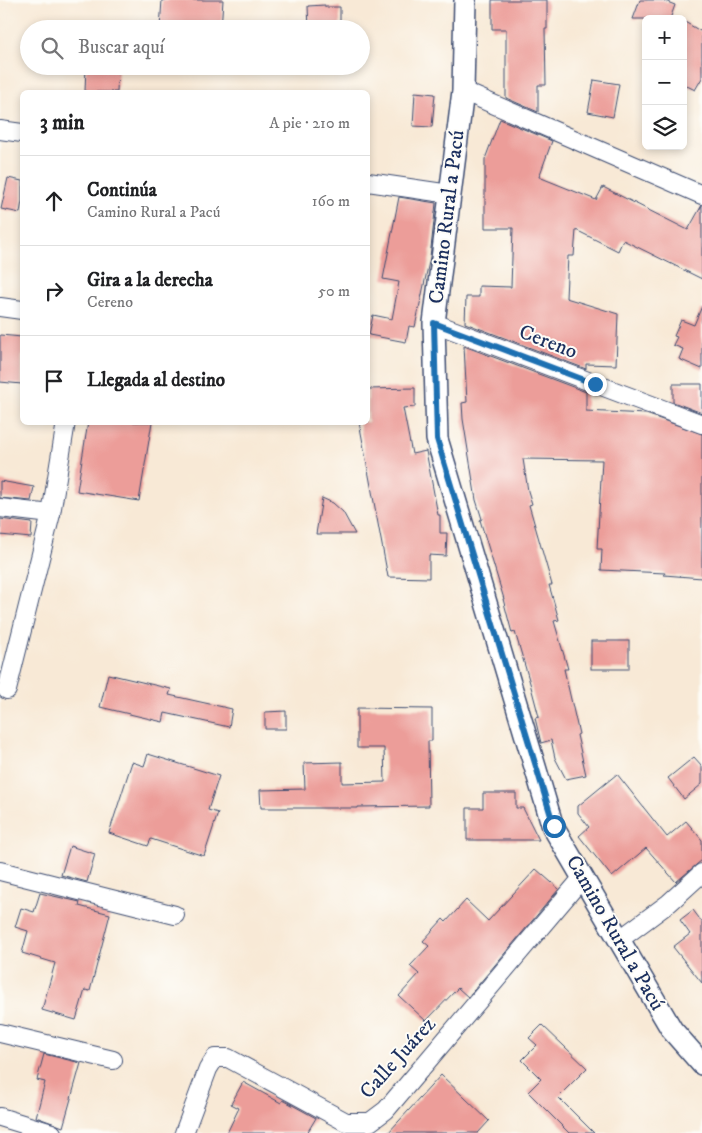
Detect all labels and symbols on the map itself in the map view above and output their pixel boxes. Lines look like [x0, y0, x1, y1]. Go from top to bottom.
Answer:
street label: Camino Rural a Pacú [423, 129, 471, 305]
street label: Cereno [515, 319, 581, 365]
route end [584, 373, 607, 396]
route start [543, 815, 566, 838]
street label: Camino Rural a Pacú [560, 851, 670, 1015]
street label: Calle Juárez [354, 1012, 442, 1104]

